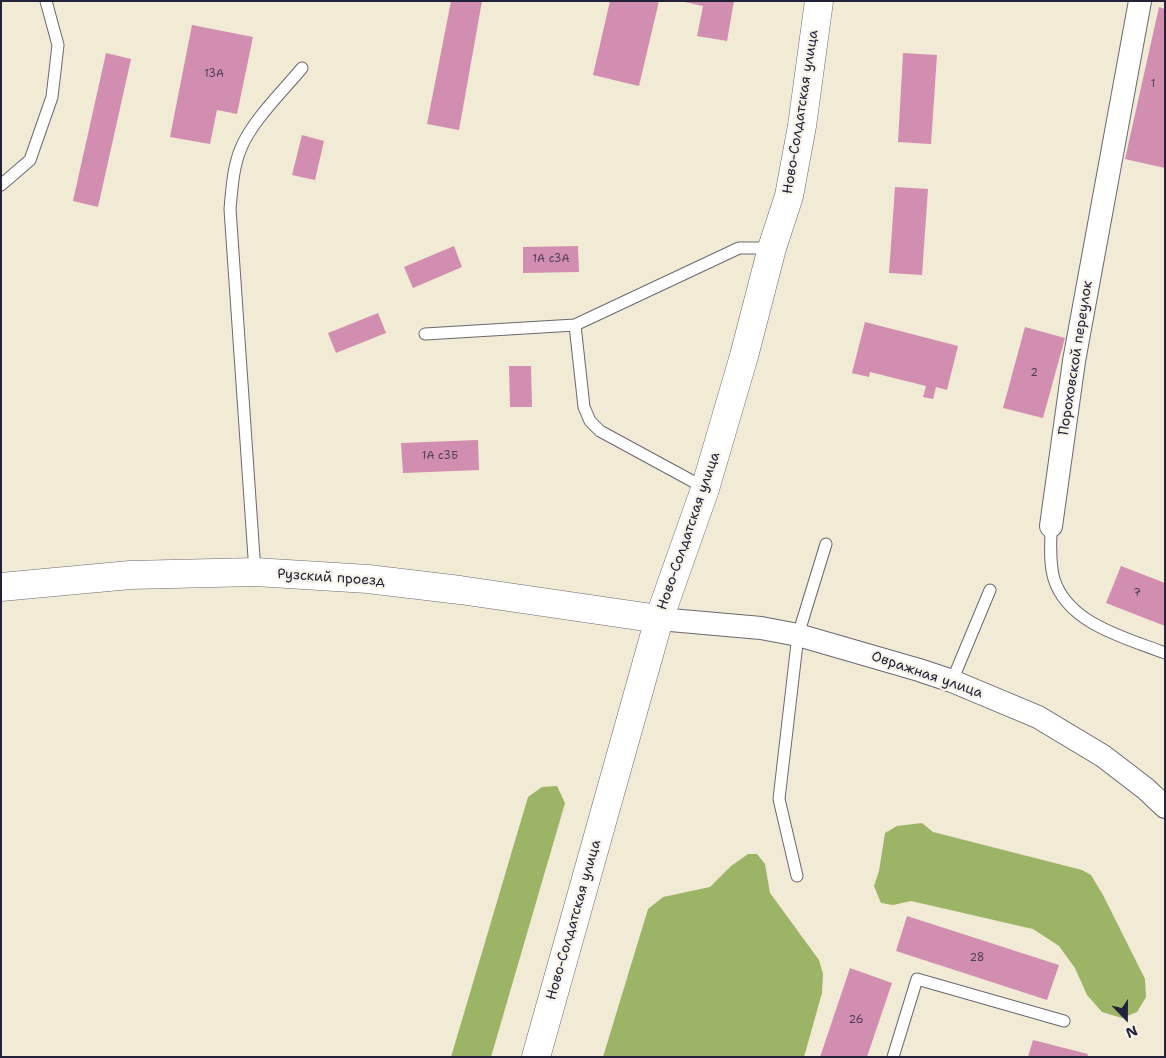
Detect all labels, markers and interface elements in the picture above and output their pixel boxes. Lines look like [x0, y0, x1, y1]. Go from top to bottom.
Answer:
street label: Ново-Солдатская улица [780, 29, 822, 195]
house number: 13А [204, 67, 224, 81]
house number: 1 [1151, 77, 1155, 91]
house number: 1А с3А [532, 252, 570, 266]
street label: Пороховской переулок [1055, 279, 1097, 437]
house number: 2 [1030, 366, 1038, 380]
house number: 1А с3Б [422, 449, 458, 463]
street label: Ново-Солдатская улица [654, 450, 724, 612]
street label: Рузский проезд [277, 566, 385, 590]
house number: 7 [1133, 586, 1141, 600]
street label: Овражная улица [869, 648, 985, 702]
street label: Ново-Солдатская улица [543, 838, 605, 1002]
house number: 28 [969, 951, 985, 965]
north arrow [1101, 993, 1151, 1043]
house number: 26 [849, 1013, 863, 1027]
text: N [1123, 1021, 1140, 1042]

